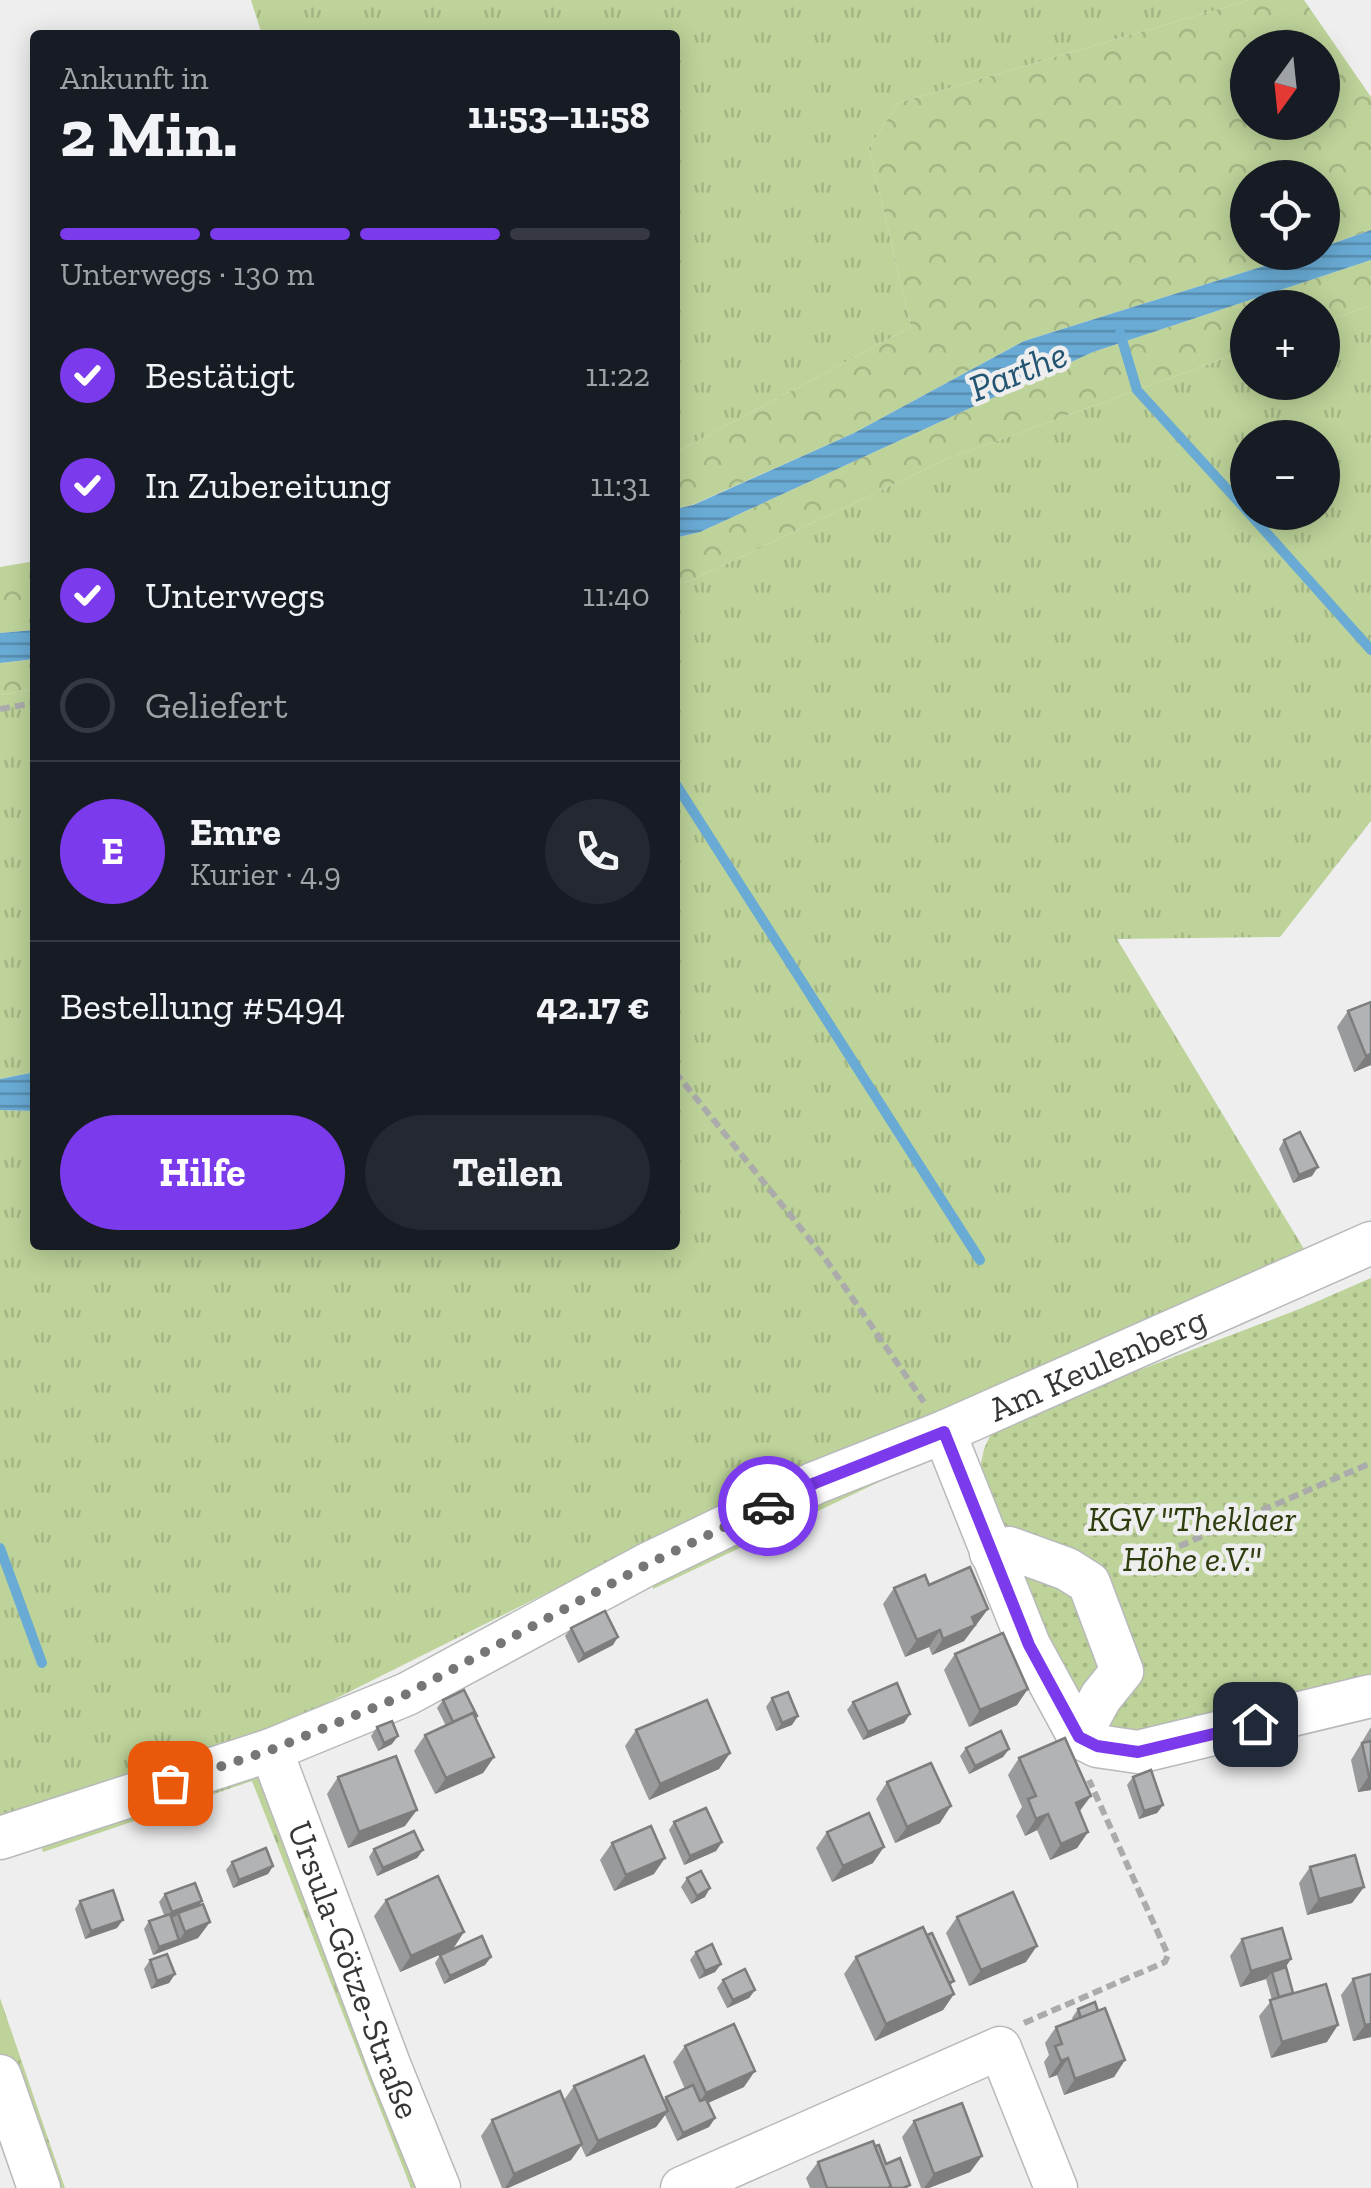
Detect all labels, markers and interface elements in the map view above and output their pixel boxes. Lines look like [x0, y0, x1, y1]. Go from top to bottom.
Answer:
north arrow [1230, 30, 1340, 140]
map controls [1230, 30, 1340, 530]
text: Ankunft in [60, 59, 209, 97]
text: 11:53–11:58 [468, 92, 650, 138]
text: 2 Min. [60, 95, 238, 173]
button: locate [1230, 160, 1340, 270]
text: Unterwegs · 130 m [60, 255, 314, 293]
button: + [1230, 290, 1340, 400]
water label: Parthe [962, 331, 1074, 411]
icon: check [60, 348, 115, 403]
text: Bestätigt [145, 352, 295, 398]
text: 11:22 [585, 356, 650, 394]
button: − [1230, 420, 1340, 530]
icon: check [60, 458, 115, 513]
text: In Zubereitung [145, 462, 391, 508]
text: 11:31 [590, 466, 650, 504]
icon: check [60, 568, 115, 623]
text: Unterwegs [145, 572, 325, 618]
text: 11:40 [583, 576, 650, 614]
text: Geliefert [145, 682, 288, 728]
button: phone [545, 799, 650, 904]
text: Emre [190, 809, 281, 855]
text: E [101, 828, 124, 874]
text: Kurier · 4.9 [190, 855, 341, 893]
text: Bestellung #5494 [60, 983, 345, 1029]
text: 42.17 € [536, 983, 650, 1029]
button: Hilfe [60, 1115, 345, 1230]
button: Teilen [365, 1115, 650, 1230]
street label: Am Keulenberg [982, 1298, 1213, 1431]
courier [718, 1456, 818, 1556]
icon: car [741, 1479, 796, 1534]
park label: KGV "Theklaer Höhe e.V." [1088, 1498, 1297, 1580]
pin [1213, 1682, 1298, 1767]
icon: home [1228, 1697, 1283, 1752]
pin [128, 1741, 213, 1826]
icon: bag [143, 1756, 198, 1811]
street label: Ursula-Götze-Straße [279, 1815, 430, 2125]

